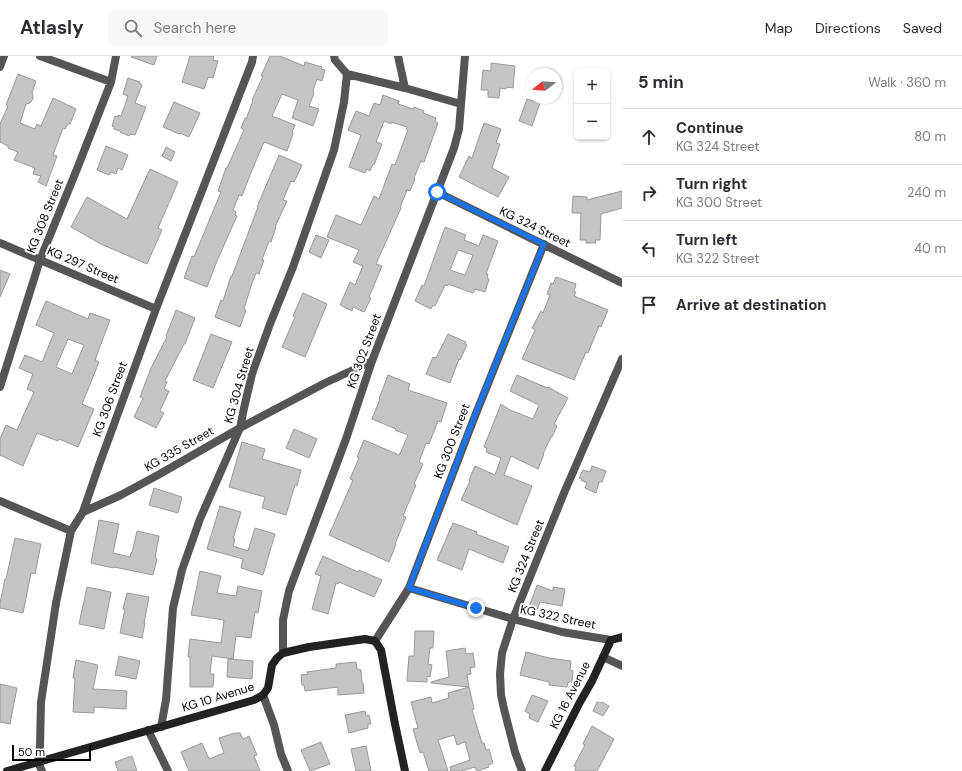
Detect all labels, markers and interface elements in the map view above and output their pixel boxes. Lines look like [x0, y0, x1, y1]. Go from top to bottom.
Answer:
search box [108, 10, 388, 46]
text: Atlasly [20, 15, 84, 40]
icon: search [122, 17, 144, 39]
text: Search here [154, 18, 236, 38]
text: Map [765, 19, 793, 37]
text: Directions [815, 19, 881, 37]
text: Saved [903, 19, 942, 37]
north arrow [526, 68, 562, 104]
map controls [574, 68, 610, 140]
button: + [574, 68, 610, 104]
text: 5 min [638, 71, 684, 93]
text: Walk · 360 m [868, 74, 946, 91]
button: − [574, 104, 610, 140]
text: Continue [676, 118, 744, 138]
icon: ahead [638, 126, 660, 148]
text: 80 m [914, 128, 946, 145]
text: KG 324 Street [676, 138, 760, 155]
text: Turn right [676, 174, 747, 194]
street label: KG 308 Street [23, 176, 67, 255]
icon: right [638, 182, 660, 204]
route start [428, 183, 446, 201]
text: 240 m [907, 184, 946, 201]
text: KG 300 Street [676, 194, 762, 211]
street label: KG 324 Street [497, 203, 573, 251]
text: Turn left [676, 230, 737, 250]
icon: left [638, 238, 660, 260]
text: 40 m [914, 240, 946, 257]
street label: KG 297 Street [45, 243, 122, 287]
text: KG 322 Street [676, 250, 759, 267]
icon: arrive [638, 294, 660, 316]
text: Arrive at destination [676, 295, 827, 315]
street label: KG 302 Street [343, 311, 385, 390]
street label: KG 304 Street [220, 345, 258, 425]
street label: KG 306 Street [89, 359, 131, 439]
street label: KG 300 Street [430, 401, 474, 481]
street label: KG 335 Street [141, 423, 217, 475]
street label: KG 324 Street [504, 517, 548, 595]
route end [467, 599, 485, 617]
street label: KG 322 Street [519, 601, 598, 633]
street label: KG 16 Avenue [546, 658, 594, 732]
street label: KG 10 Avenue [180, 678, 256, 716]
scale bar [12, 743, 91, 762]
text: 50 m [18, 745, 45, 759]

